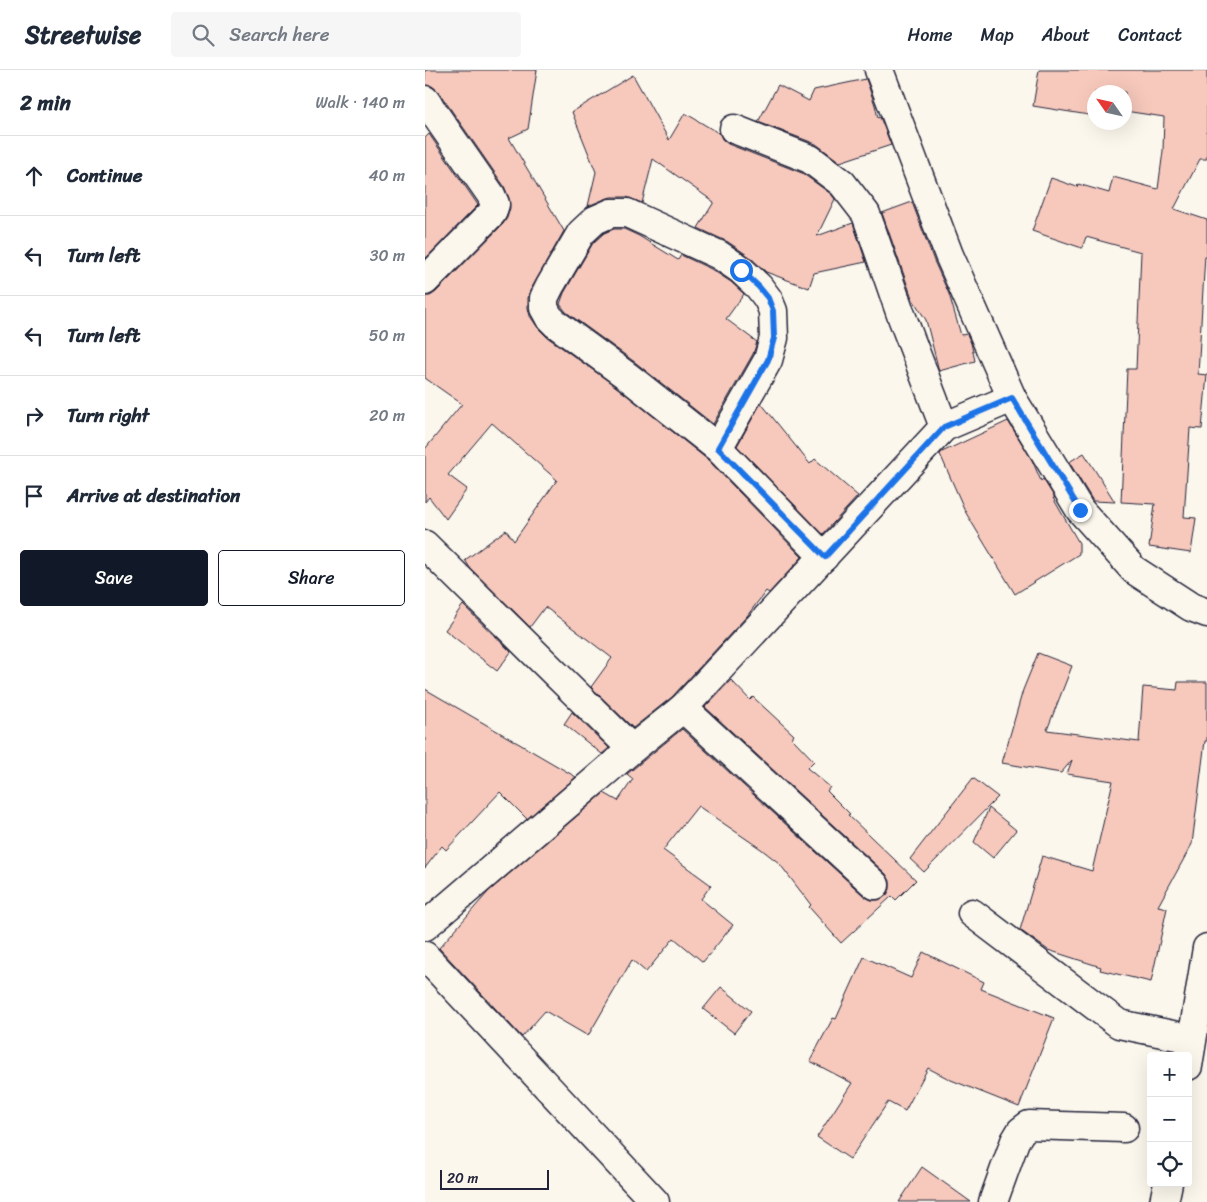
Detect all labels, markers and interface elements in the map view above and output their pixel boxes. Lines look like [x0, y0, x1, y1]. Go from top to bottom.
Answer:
search box [171, 12, 521, 57]
text: Streetwise [25, 14, 141, 56]
text: Search here [229, 18, 329, 51]
text: Home [908, 19, 953, 51]
text: Map [981, 19, 1014, 51]
text: About [1042, 19, 1090, 51]
text: Contact [1118, 19, 1182, 51]
icon: search [189, 21, 217, 49]
text: 2 min [20, 84, 71, 122]
north arrow [1087, 85, 1132, 130]
text: Walk · 140 m [316, 88, 405, 117]
text: Continue [67, 159, 143, 192]
text: 40 m [368, 161, 405, 190]
icon: ahead [20, 162, 48, 190]
text: Turn left [67, 239, 140, 272]
text: 30 m [370, 241, 405, 270]
icon: left [20, 242, 48, 270]
route start [730, 259, 753, 282]
text: Turn left [67, 319, 140, 352]
text: 50 m [369, 321, 405, 350]
icon: left [20, 322, 48, 350]
text: Turn right [67, 399, 149, 432]
text: 20 m [369, 401, 405, 430]
icon: right [20, 402, 48, 430]
text: Arrive at destination [67, 479, 240, 512]
icon: arrive [20, 482, 48, 510]
route end [1069, 499, 1092, 522]
button: Save [20, 550, 208, 606]
button: Share [218, 550, 405, 606]
map controls [1147, 1052, 1192, 1187]
button: + [1147, 1052, 1192, 1097]
button: − [1147, 1097, 1192, 1142]
button: locate [1147, 1142, 1192, 1187]
text: 20 m [447, 1166, 478, 1191]
scale bar [440, 1167, 549, 1190]

